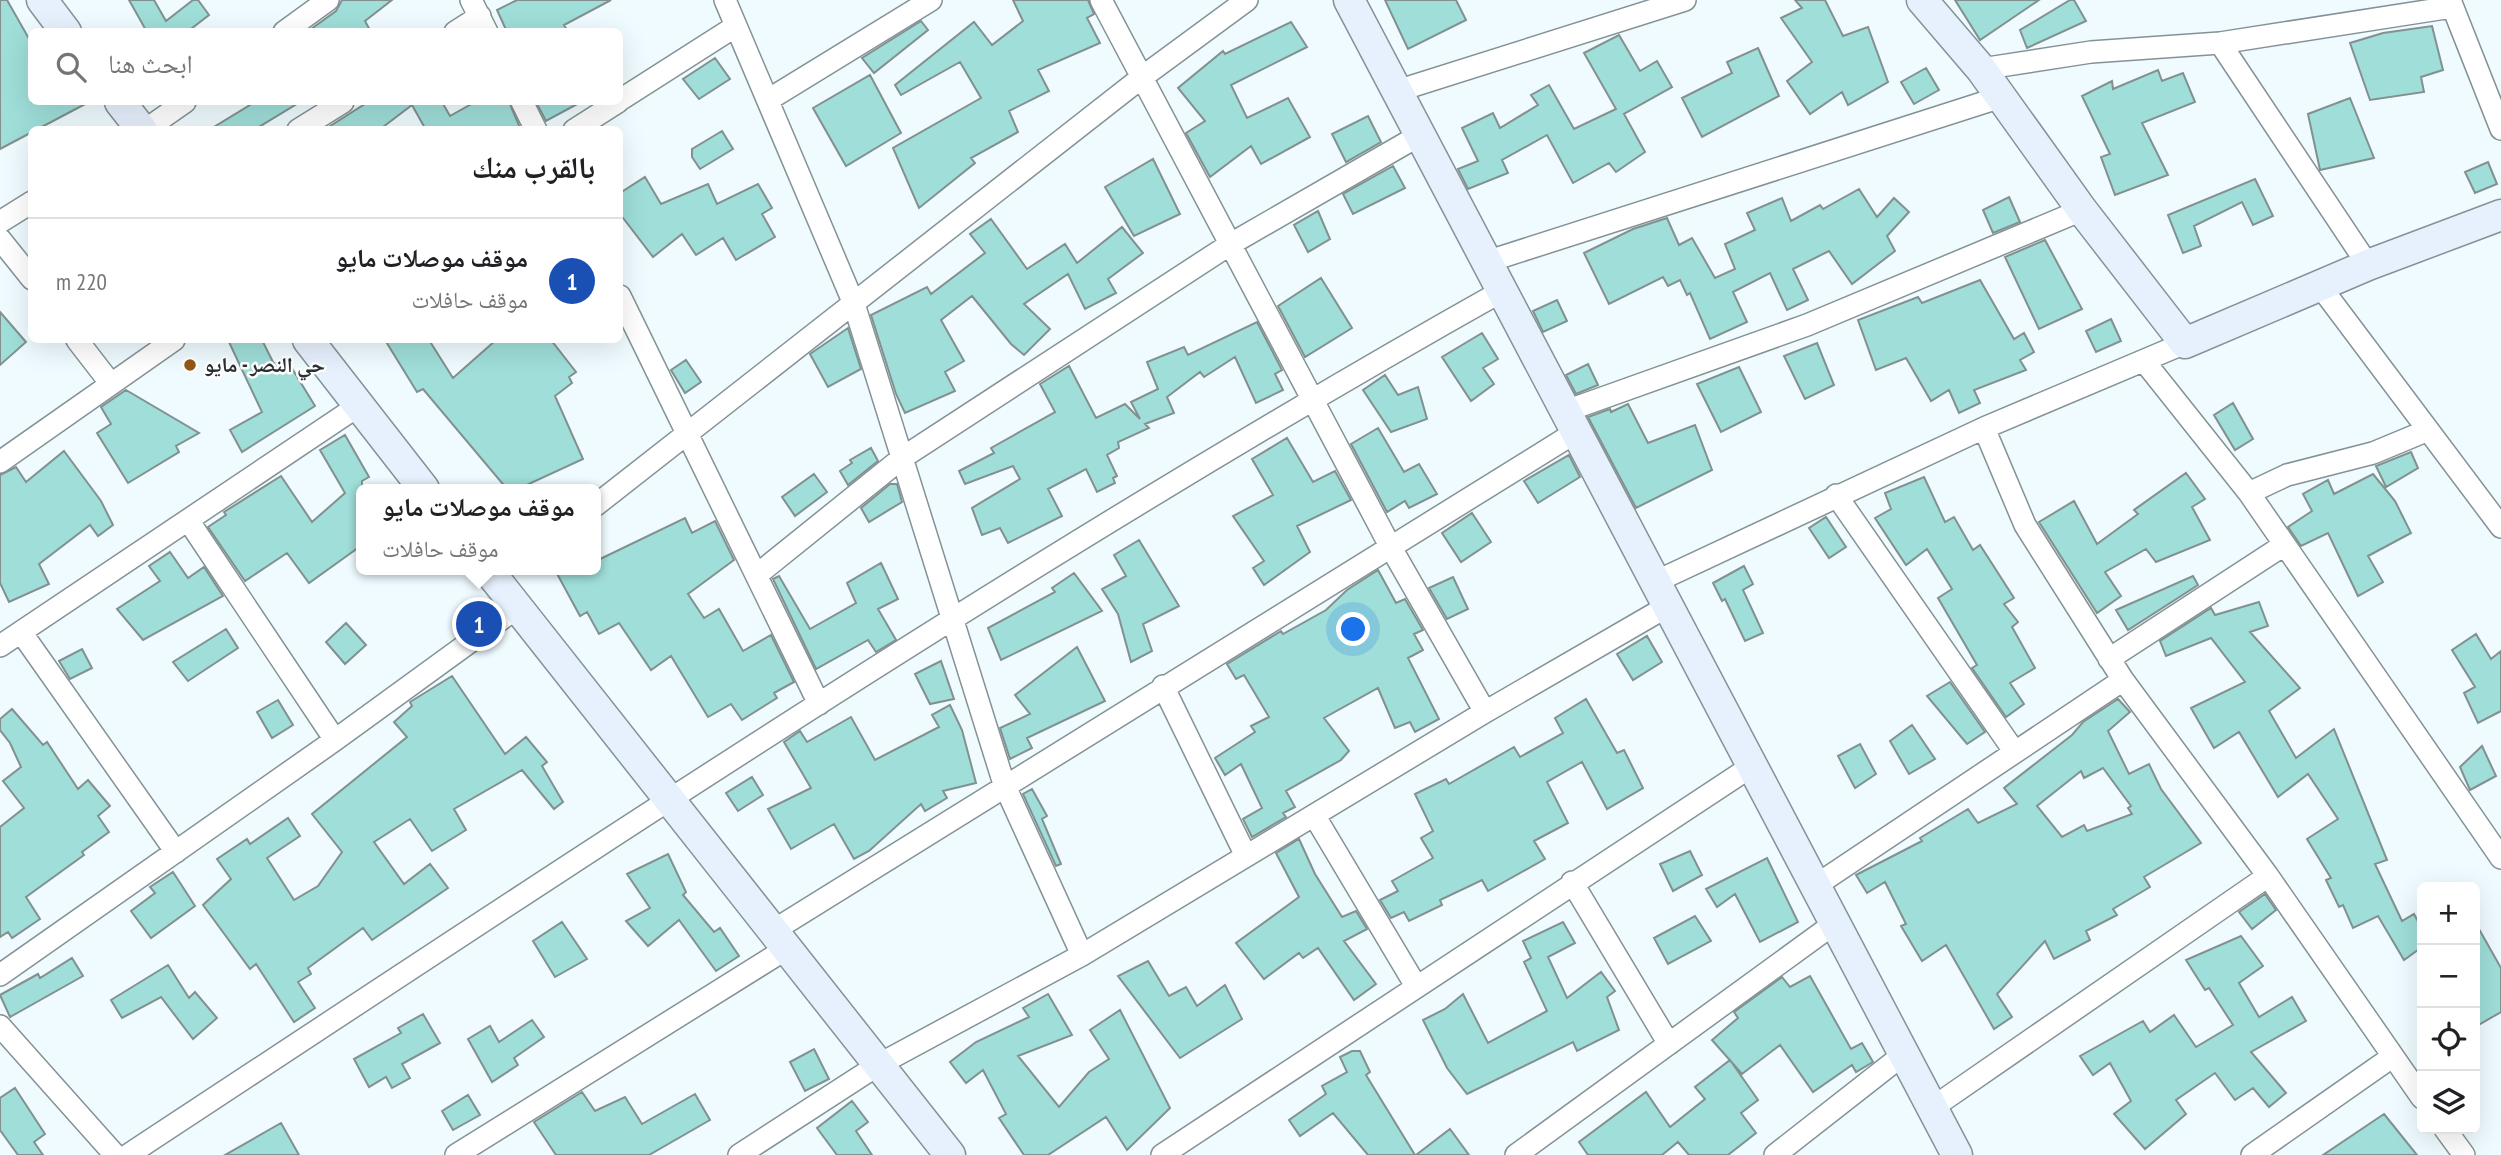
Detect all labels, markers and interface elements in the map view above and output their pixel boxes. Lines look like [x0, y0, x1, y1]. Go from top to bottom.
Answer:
search box [28, 28, 623, 105]
text: ابحث هنا [108, 47, 193, 80]
icon: search [52, 48, 90, 86]
text: بالقرب منك [472, 147, 595, 186]
text: موقف موصلات مايو [335, 241, 528, 274]
text: 220 m [56, 267, 107, 296]
text: 1 [567, 267, 578, 296]
text: موقف حافلات [412, 285, 528, 314]
place label: حي النصر - مايو [204, 351, 325, 381]
marker: حي النصر - مايو [182, 357, 198, 373]
popup [356, 484, 601, 575]
text: موقف موصلات مايو [382, 490, 575, 523]
text: موقف حافلات [382, 534, 499, 563]
pin: 1 [456, 598, 502, 650]
your location [1336, 612, 1370, 646]
map controls [2417, 882, 2480, 1134]
button: + [2417, 882, 2480, 945]
button: − [2417, 945, 2480, 1008]
button: locate [2417, 1008, 2480, 1071]
button: layers [2417, 1071, 2480, 1134]

